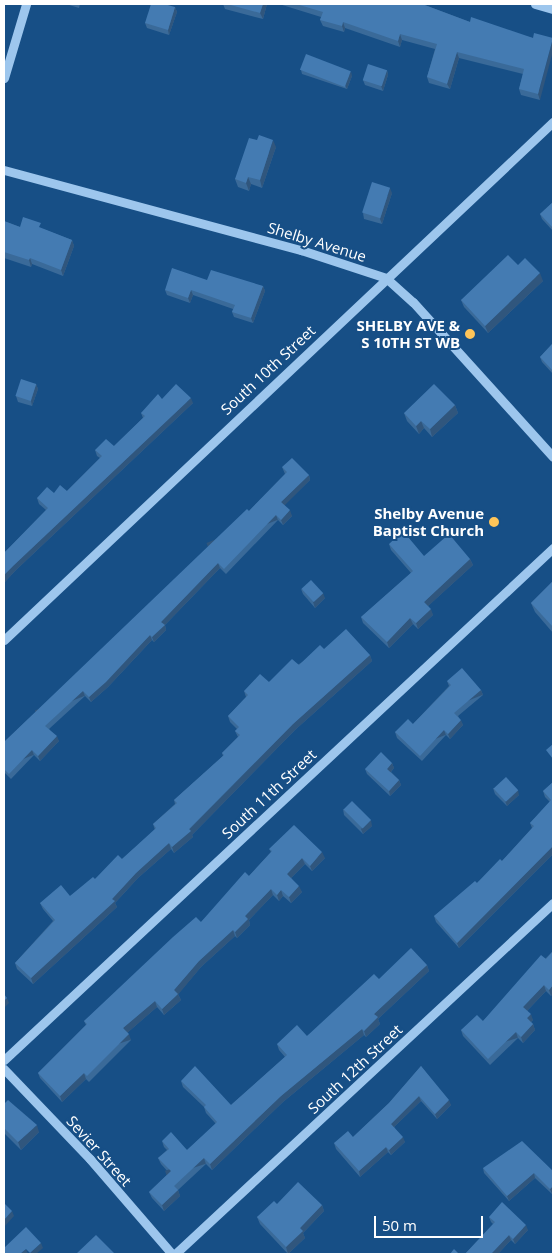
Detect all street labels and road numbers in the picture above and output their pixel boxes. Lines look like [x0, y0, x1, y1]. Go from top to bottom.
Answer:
street label: Shelby Avenue [265, 218, 369, 266]
street label: South 10th Street [217, 322, 319, 418]
street label: South 11th Street [218, 746, 320, 842]
street label: South 12th Street [304, 1021, 406, 1117]
street label: Sevier Street [63, 1112, 135, 1190]

